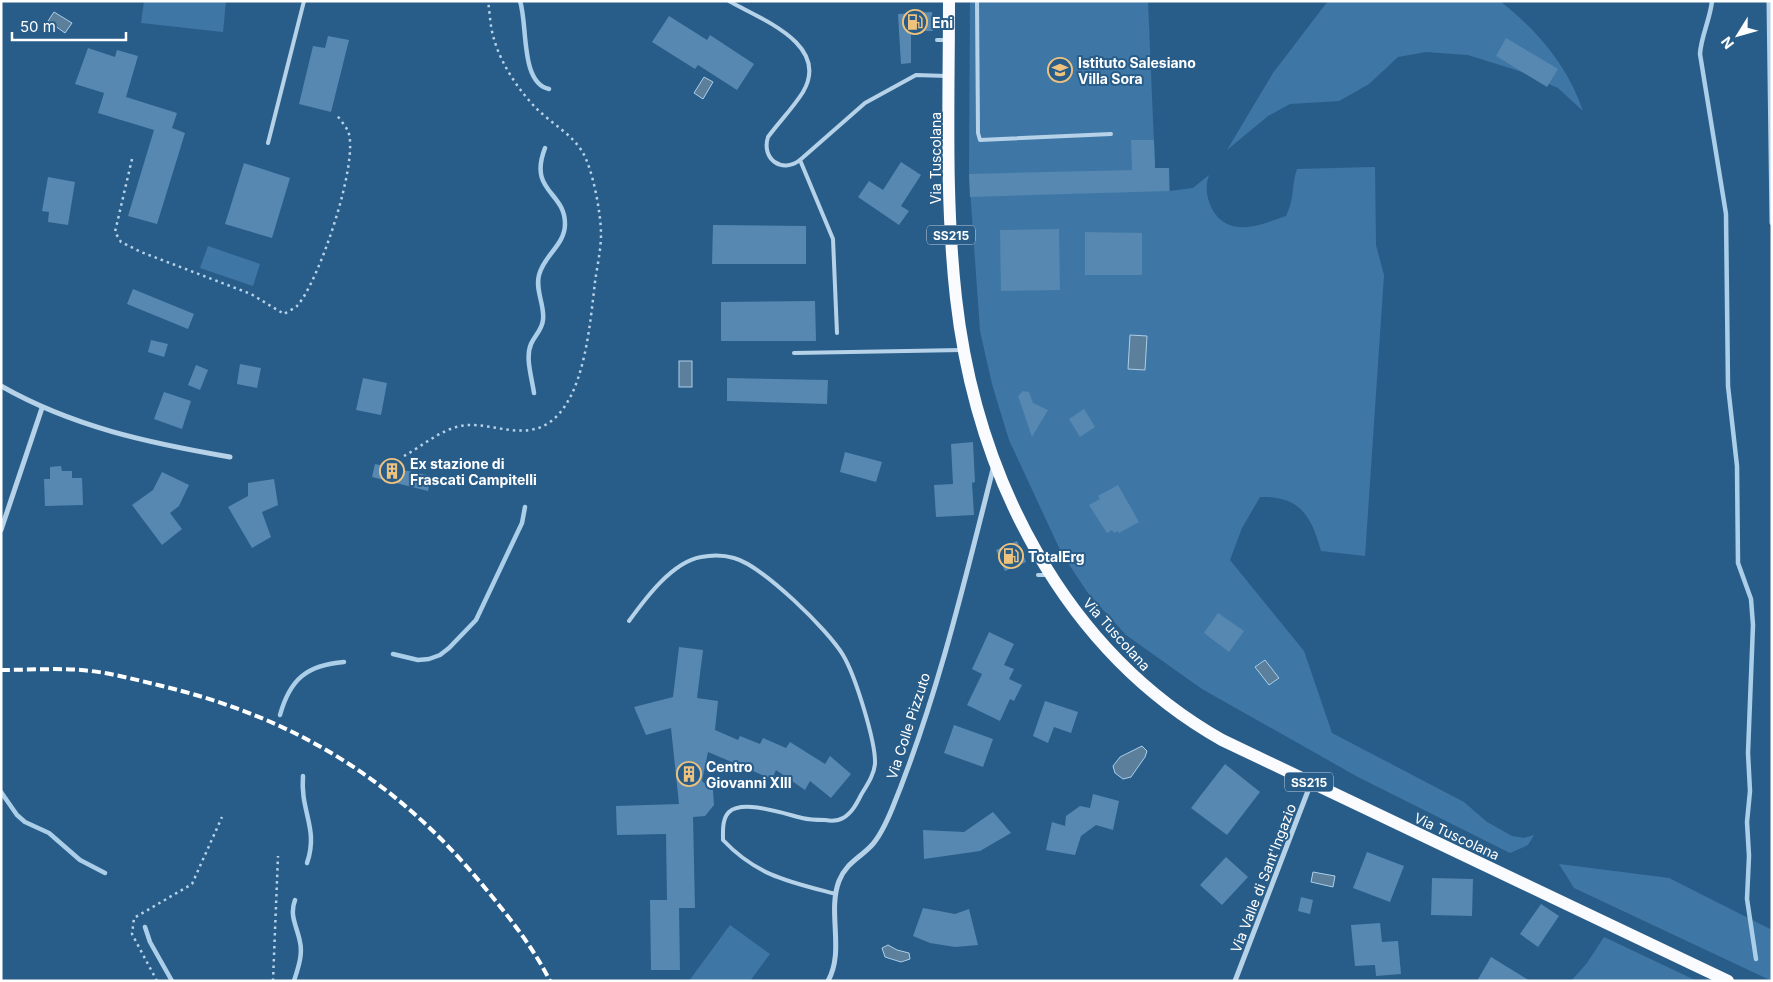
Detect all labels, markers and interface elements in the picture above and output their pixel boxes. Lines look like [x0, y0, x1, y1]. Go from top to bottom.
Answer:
fuel station icon: Eni [902, 9, 928, 35]
scale bar [12, 10, 126, 42]
north arrow [1713, 10, 1763, 60]
place label: Eni [932, 14, 953, 31]
text: 50 m [20, 17, 56, 36]
text: N [1717, 34, 1737, 53]
place label: Istituto Salesiano Villa Sora [1078, 54, 1196, 87]
school or university icon: Istituto Salesiano Villa Sora [1047, 57, 1073, 83]
street label: Via Tuscolana [927, 112, 944, 204]
road number: SS215 [927, 226, 975, 244]
place label: Ex stazione di Frascati Campitelli [410, 455, 537, 488]
building icon: Ex stazione di Frascati Campitelli [379, 458, 405, 484]
fuel station icon: TotalErg [998, 543, 1024, 569]
place label: TotalErg [1028, 548, 1085, 565]
street label: Via Tuscolana [1080, 594, 1154, 674]
street label: Via Colle Pizzuto [883, 670, 933, 782]
place label: Centro Giovanni XIII [706, 758, 792, 791]
building icon: Centro Giovanni XIII [676, 761, 702, 787]
road number: SS215 [1285, 772, 1333, 792]
street label: Via Valle di Sant'Ingazio [1227, 801, 1299, 955]
street label: Via Tuscolana [1412, 809, 1502, 863]

